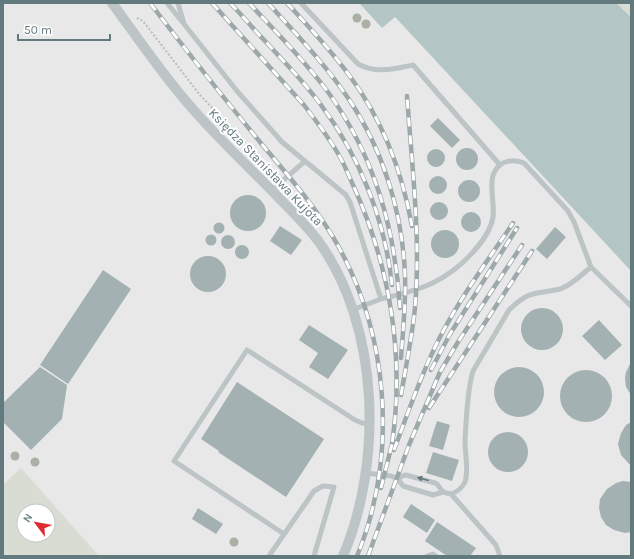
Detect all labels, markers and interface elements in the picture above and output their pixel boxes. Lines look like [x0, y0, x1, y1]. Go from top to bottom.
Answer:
scale bar [18, 16, 110, 42]
text: 50 m [24, 23, 52, 37]
street label: Księdza Stanisława Kujota [206, 105, 326, 229]
one-way arrow [416, 476, 429, 482]
north arrow [16, 503, 56, 543]
text: N [20, 511, 36, 525]

